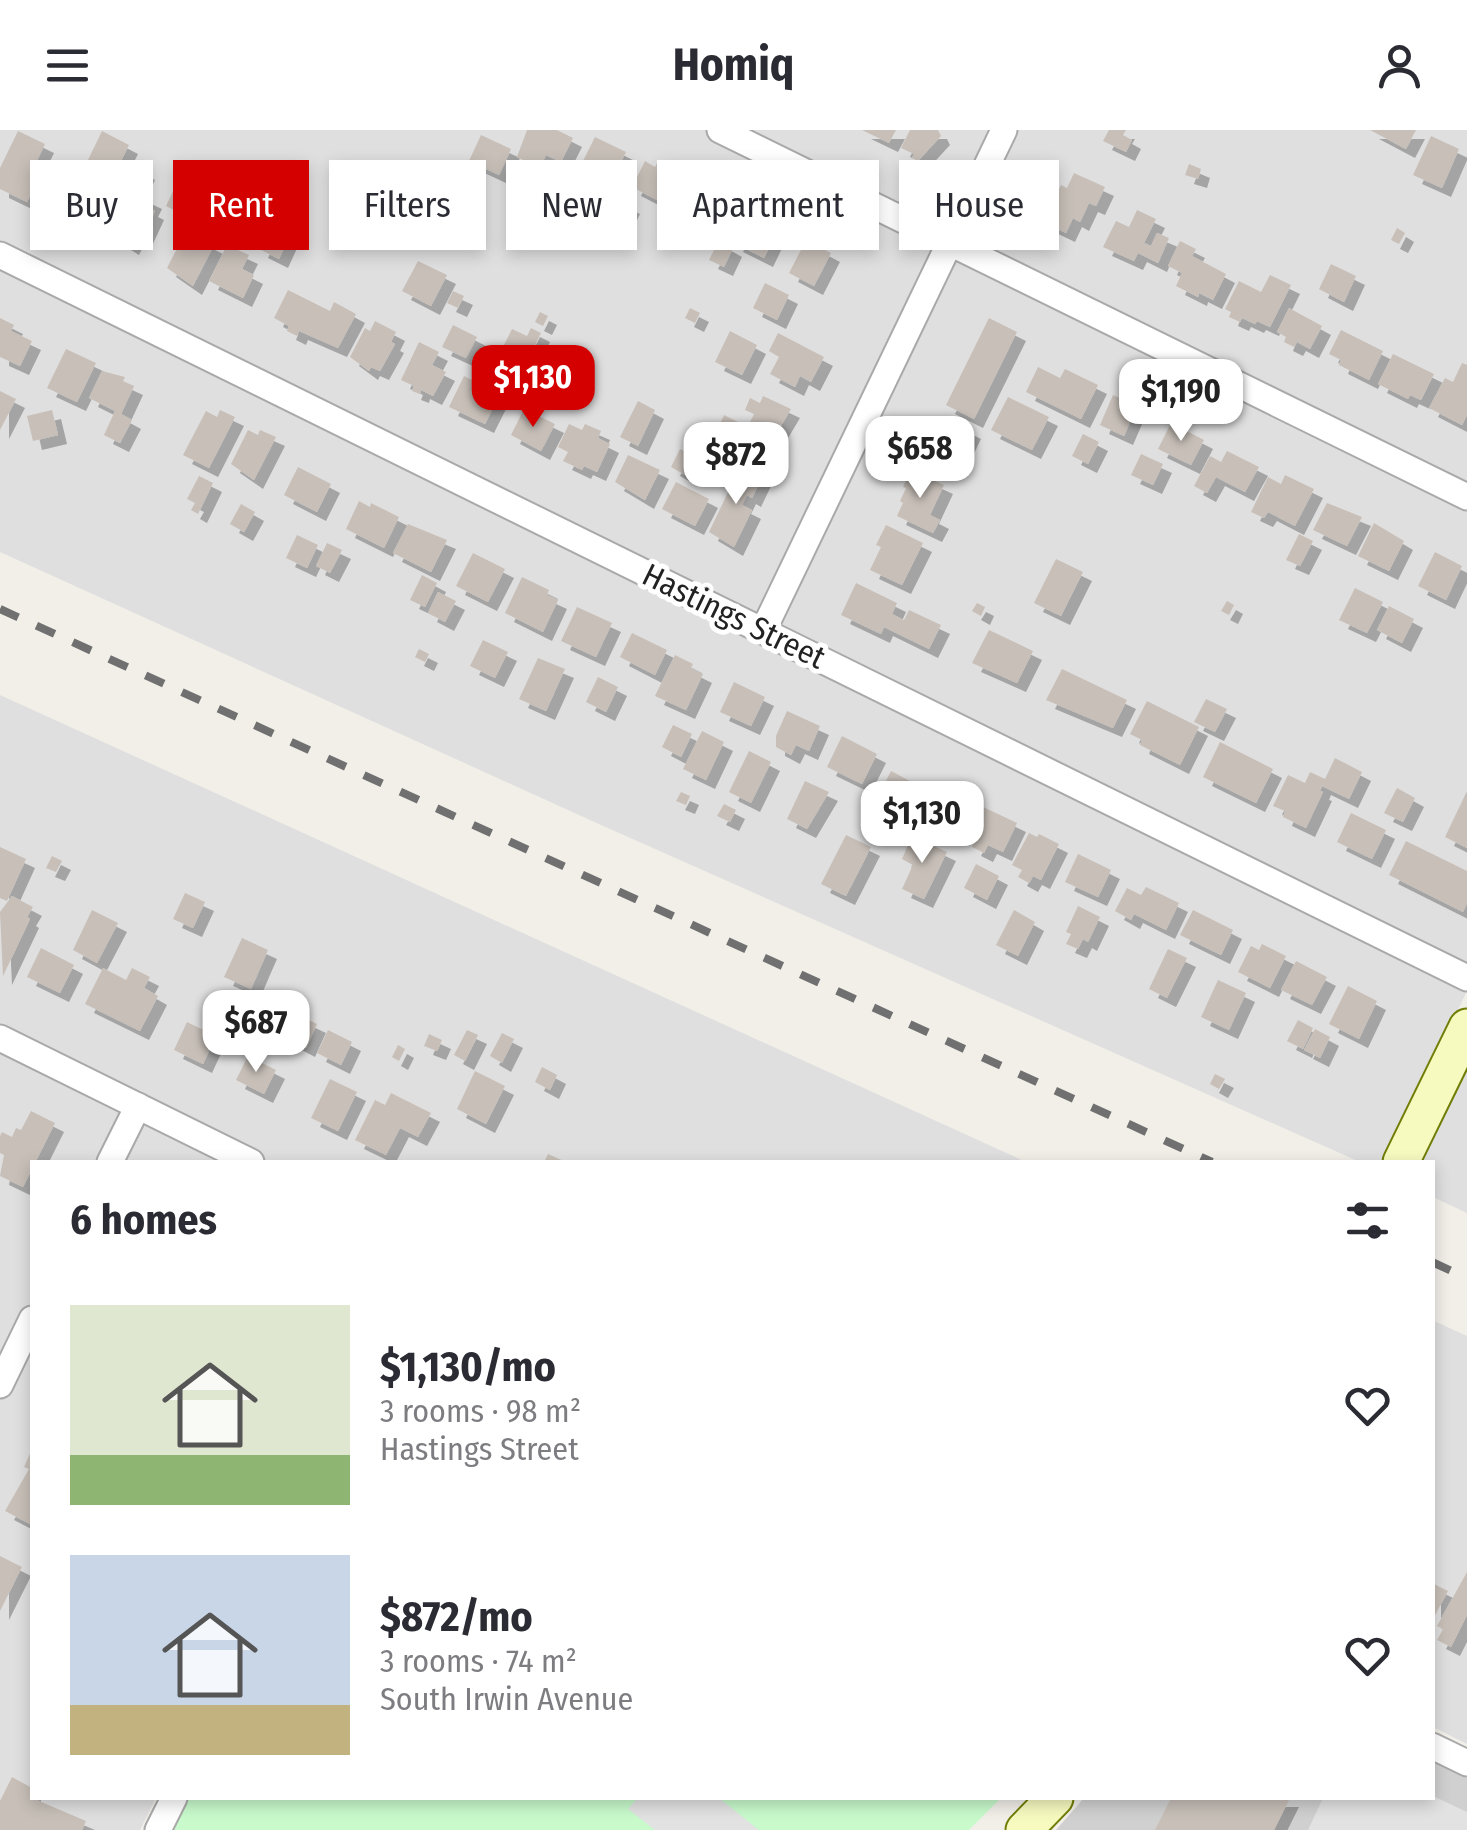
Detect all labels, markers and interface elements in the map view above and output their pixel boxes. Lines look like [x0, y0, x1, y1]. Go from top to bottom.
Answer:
icon: menu [40, 38, 95, 93]
text: Homiq [673, 38, 794, 92]
icon: person [1372, 38, 1427, 93]
chip: Buy [30, 160, 153, 250]
chip: Rent [173, 160, 309, 250]
chip: Filters [329, 160, 486, 250]
chip: New [506, 160, 637, 250]
chip: Apartment [657, 160, 879, 250]
chip: House [899, 160, 1059, 250]
pin: $1,130 [452, 345, 614, 430]
text: $1,130 [494, 358, 572, 396]
pin: $1,190 [1100, 359, 1262, 444]
text: $1,190 [1141, 372, 1221, 410]
pin: $658 [861, 416, 979, 501]
pin: $872 [677, 422, 795, 507]
text: $658 [887, 429, 953, 467]
text: $872 [706, 435, 766, 473]
street label: Hastings Street [636, 555, 832, 677]
pin: $1,130 [841, 781, 1003, 866]
text: $1,130 [883, 794, 961, 832]
pin: $687 [197, 990, 315, 1075]
text: $687 [225, 1003, 287, 1041]
icon: filters [1340, 1193, 1395, 1248]
text: 6 homes [70, 1195, 217, 1245]
text: $1,130/mo [380, 1342, 556, 1392]
icon: home [150, 1345, 270, 1465]
icon: heart [1340, 1378, 1395, 1433]
text: 3 rooms · 98 m² [380, 1392, 581, 1430]
text: Hastings Street [380, 1430, 579, 1468]
text: $872/mo [380, 1592, 533, 1642]
icon: home [150, 1595, 270, 1715]
icon: heart [1340, 1628, 1395, 1683]
text: 3 rooms · 74 m² [380, 1642, 577, 1680]
text: South Irwin Avenue [380, 1680, 633, 1718]

